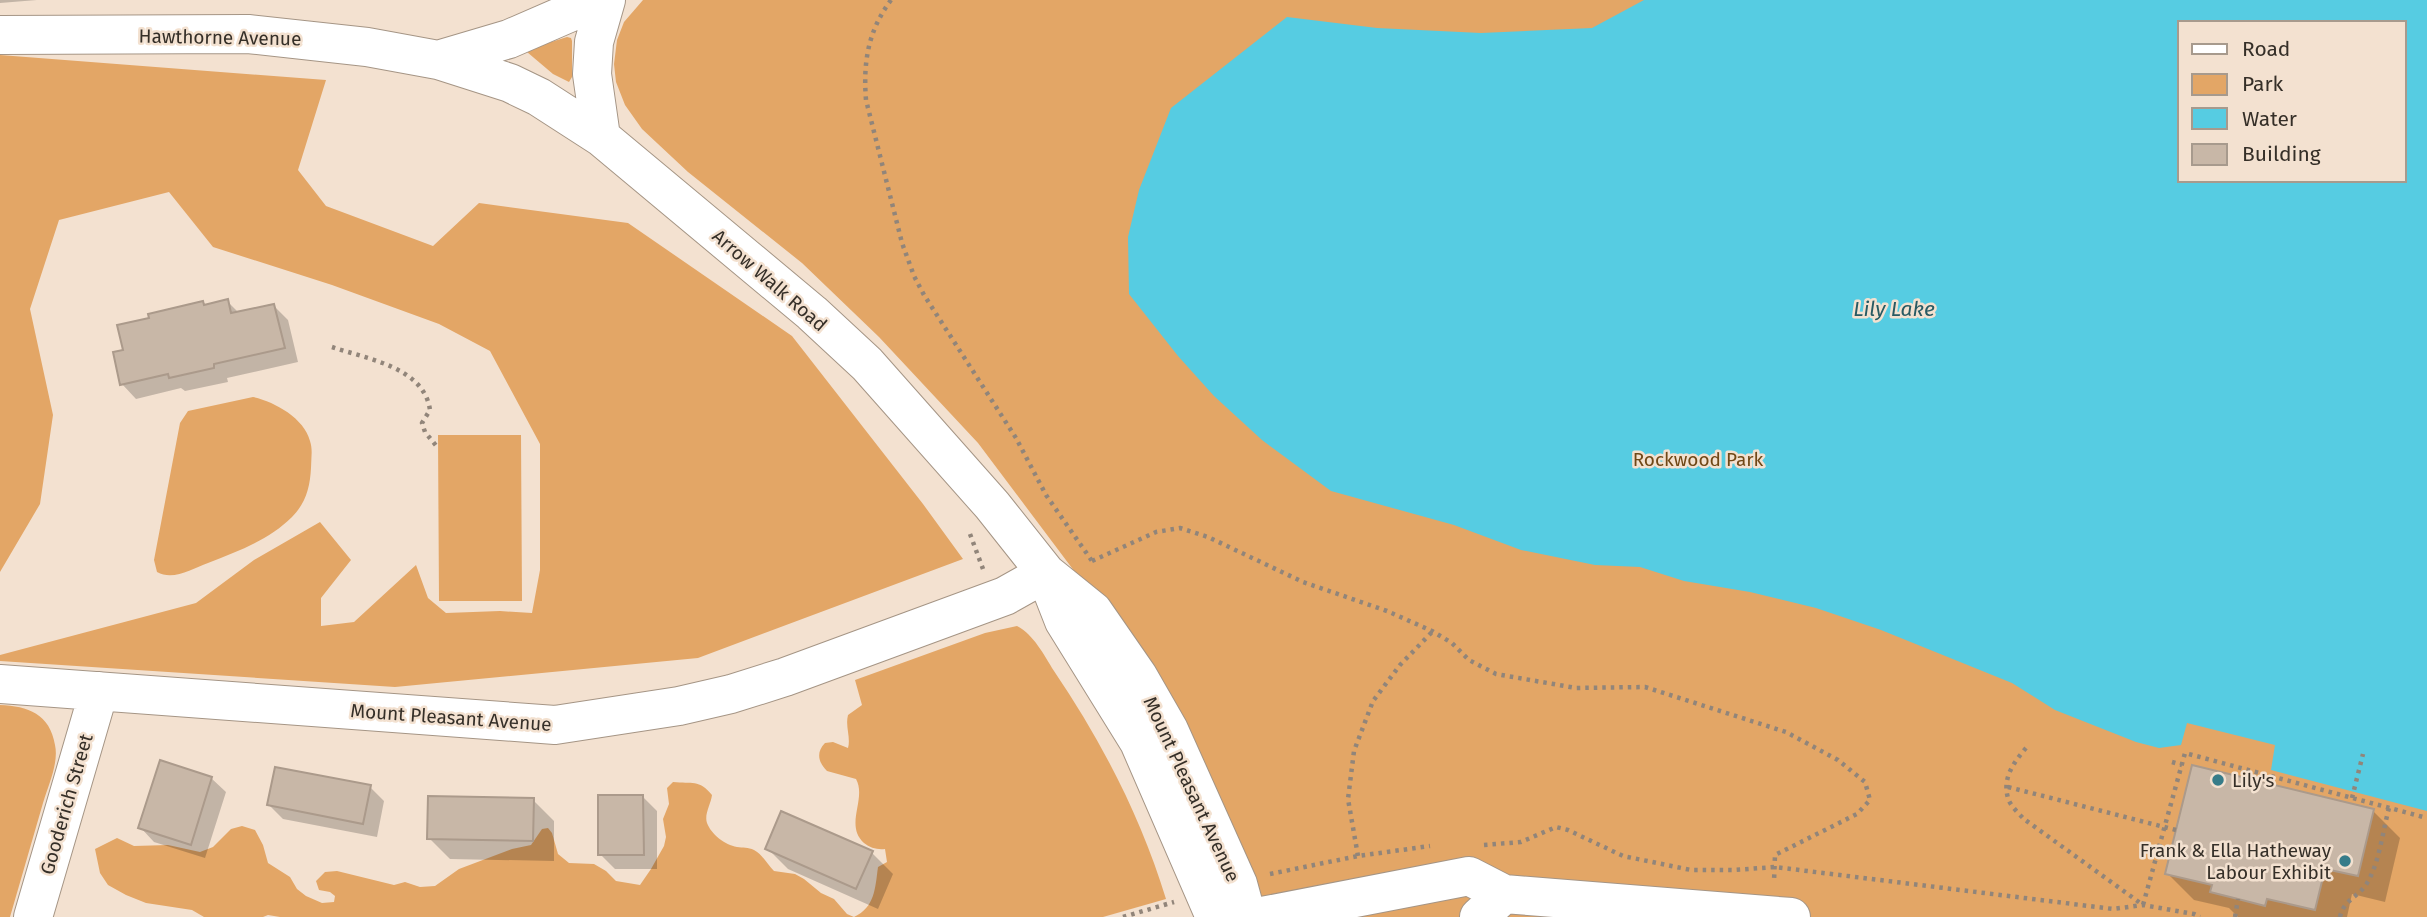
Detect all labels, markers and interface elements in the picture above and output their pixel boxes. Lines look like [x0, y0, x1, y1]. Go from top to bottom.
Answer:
legend [2178, 21, 2406, 182]
street label: Hawthorne Avenue [138, 25, 302, 50]
text: Road [2242, 36, 2290, 62]
text: Park [2242, 71, 2284, 97]
text: Water [2242, 106, 2297, 132]
text: Building [2242, 141, 2321, 167]
street label: Arrow Walk Road [708, 224, 832, 336]
water label: Lily Lake [1853, 296, 1935, 322]
park label: Rockwood Park [1633, 448, 1764, 471]
street label: Mount Pleasant Avenue [1138, 693, 1245, 885]
street label: Mount Pleasant Avenue [350, 699, 552, 736]
street label: Gooderich Street [35, 731, 98, 877]
place label: Lily's [2232, 769, 2275, 792]
marker: Lily's [2210, 772, 2226, 788]
place label: Frank & Ella Hatheway Labour Exhibit [2140, 839, 2332, 884]
marker: Frank & Ella Hatheway Labour Exhibit [2337, 853, 2353, 869]

